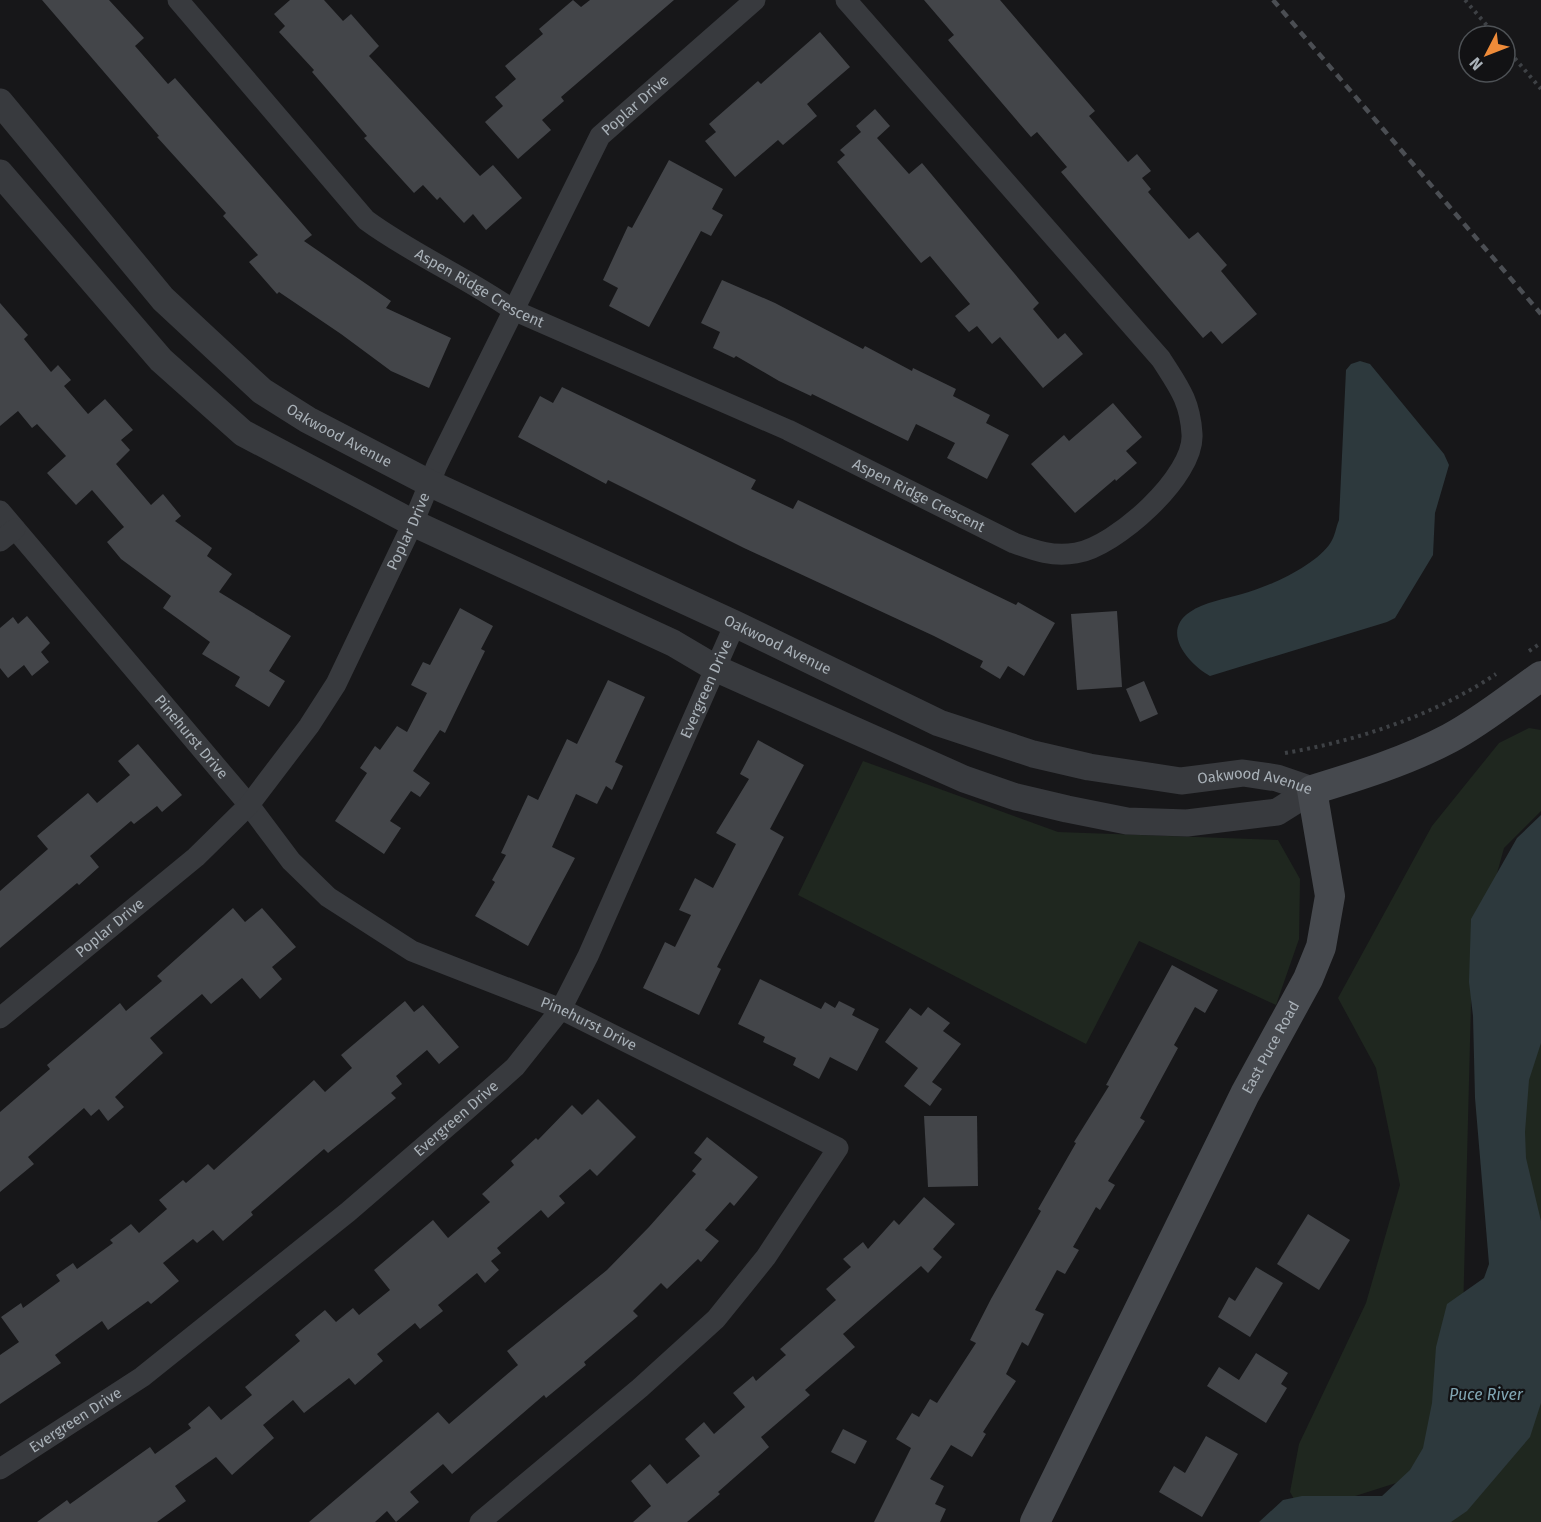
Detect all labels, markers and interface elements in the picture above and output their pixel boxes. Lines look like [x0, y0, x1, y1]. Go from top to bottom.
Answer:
north arrow [1457, 24, 1517, 84]
text: N [1466, 53, 1487, 74]
street label: Poplar Drive [598, 71, 672, 140]
street label: Aspen Ridge Crescent [412, 245, 547, 332]
street label: Oakwood Avenue [283, 400, 395, 471]
street label: Aspen Ridge Crescent [850, 455, 988, 536]
street label: Poplar Drive [383, 490, 434, 573]
street label: Oakwood Avenue [721, 611, 834, 678]
street label: Evergreen Drive [677, 637, 736, 741]
street label: Pinehurst Drive [151, 691, 232, 783]
street label: Oakwood Avenue [1196, 764, 1315, 798]
street label: Poplar Drive [72, 894, 148, 961]
street label: Pinehurst Drive [538, 993, 640, 1055]
street label: East Puce Road [1238, 998, 1303, 1097]
street label: Evergreen Drive [410, 1077, 502, 1160]
street label: Evergreen Drive [26, 1384, 125, 1457]
water label: Puce River [1449, 1385, 1524, 1404]

